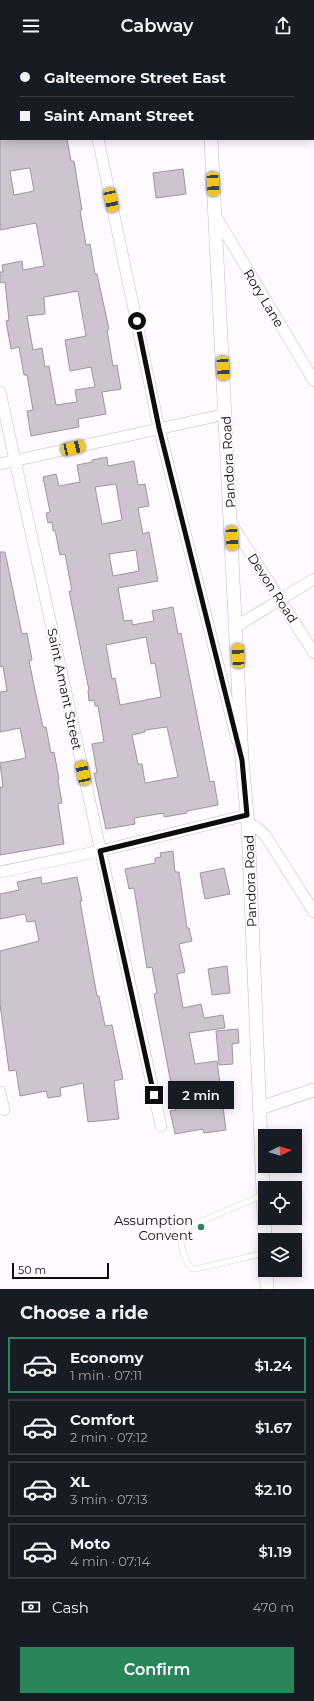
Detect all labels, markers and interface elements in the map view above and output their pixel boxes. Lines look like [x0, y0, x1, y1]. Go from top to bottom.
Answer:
icon: menu [20, 15, 42, 37]
text: Cabway [120, 15, 194, 37]
icon: share [272, 15, 294, 37]
text: Galteemore Street East [44, 68, 226, 87]
text: Saint Amant Street [44, 106, 194, 125]
car [206, 172, 220, 196]
car [103, 187, 119, 213]
street label: Rory Lane [240, 266, 288, 330]
route start [128, 312, 146, 330]
car [216, 356, 230, 380]
street label: Pandora Road [218, 415, 238, 509]
car [60, 439, 86, 457]
car [225, 526, 239, 550]
street label: Devon Road [245, 550, 301, 626]
street label: Saint Amant Street [44, 627, 86, 751]
car [231, 644, 245, 668]
car [75, 760, 91, 786]
street label: Pandora Road [240, 835, 260, 927]
callout: 2 min [168, 1081, 234, 1109]
route end [145, 1086, 163, 1104]
text: 2 min [182, 1087, 220, 1103]
north arrow [258, 1129, 302, 1173]
map controls [258, 1129, 302, 1277]
button: locate [258, 1181, 302, 1225]
place label: Assumption Convent [114, 1212, 193, 1243]
marker: Assumption Convent [196, 1222, 206, 1232]
button: layers [258, 1233, 302, 1277]
scale bar [12, 1261, 109, 1280]
text: 50 m [18, 1263, 46, 1277]
text: Choose a ride [20, 1302, 148, 1324]
icon: car [22, 1347, 58, 1383]
text: Economy [70, 1348, 143, 1367]
text: $1.24 [254, 1356, 292, 1375]
text: 1 min · 07:11 [70, 1367, 142, 1383]
icon: car [22, 1409, 58, 1445]
text: Comfort [70, 1410, 135, 1429]
text: $1.67 [255, 1418, 292, 1437]
text: 2 min · 07:12 [70, 1429, 148, 1445]
icon: car [22, 1471, 58, 1507]
text: XL [70, 1472, 89, 1491]
text: $2.10 [254, 1480, 292, 1499]
text: 3 min · 07:13 [70, 1491, 148, 1507]
icon: car [22, 1533, 58, 1569]
text: Moto [70, 1534, 110, 1553]
text: $1.19 [258, 1542, 292, 1561]
text: 4 min · 07:14 [70, 1553, 150, 1569]
icon: cash [20, 1596, 42, 1618]
text: Cash [52, 1598, 89, 1617]
text: 470 m [253, 1599, 294, 1615]
button: Confirm [20, 1647, 294, 1693]

